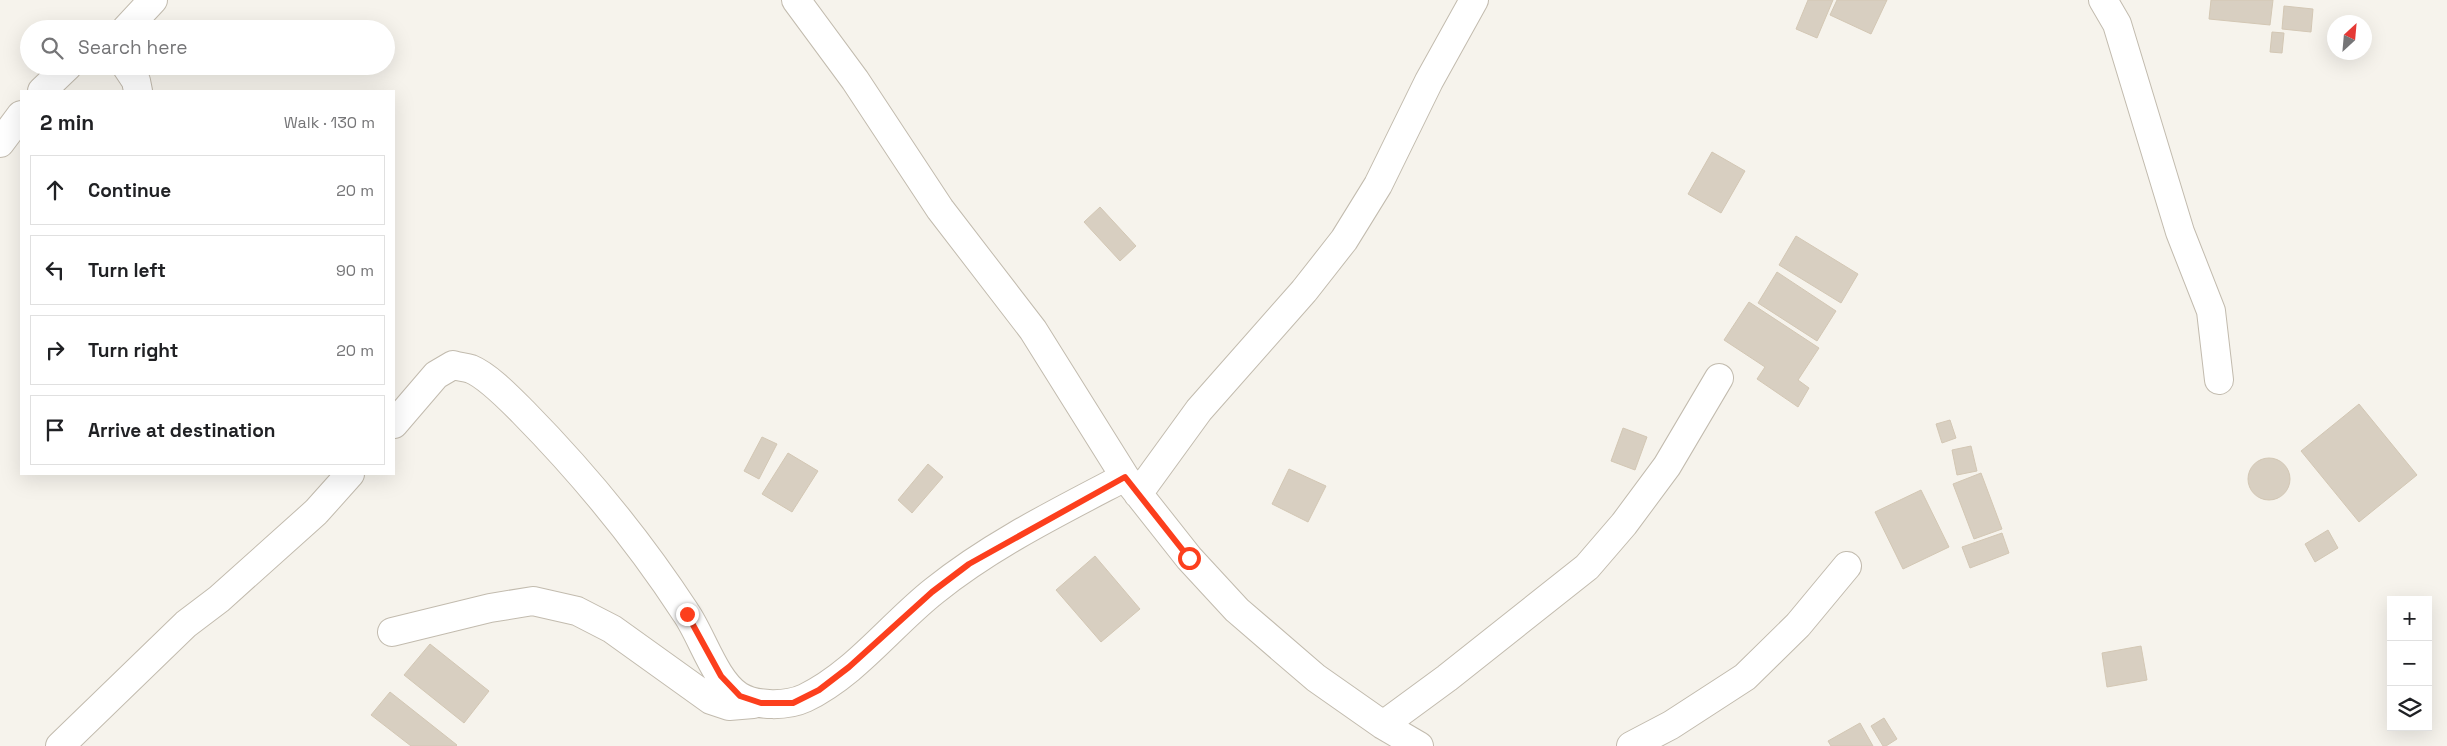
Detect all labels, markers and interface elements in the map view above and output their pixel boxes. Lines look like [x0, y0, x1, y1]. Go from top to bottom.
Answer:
north arrow [2327, 15, 2372, 60]
search box [20, 20, 395, 75]
icon: search [38, 34, 66, 62]
text: Search here [78, 35, 188, 60]
text: 2 min [40, 109, 94, 136]
text: Walk · 130 m [284, 112, 375, 133]
icon: ahead [41, 176, 69, 204]
text: Continue [88, 178, 171, 203]
text: 20 m [336, 180, 374, 201]
icon: left [41, 256, 69, 284]
text: Turn left [88, 258, 166, 283]
text: 90 m [336, 260, 374, 281]
icon: right [41, 336, 69, 364]
text: Turn right [88, 338, 178, 363]
text: 20 m [336, 340, 374, 361]
icon: arrive [41, 416, 69, 444]
text: Arrive at destination [88, 418, 276, 443]
route start [1178, 547, 1201, 570]
map controls [2387, 596, 2432, 731]
button: + [2387, 596, 2432, 641]
route end [676, 603, 699, 626]
button: − [2387, 641, 2432, 686]
button: layers [2387, 686, 2432, 731]

